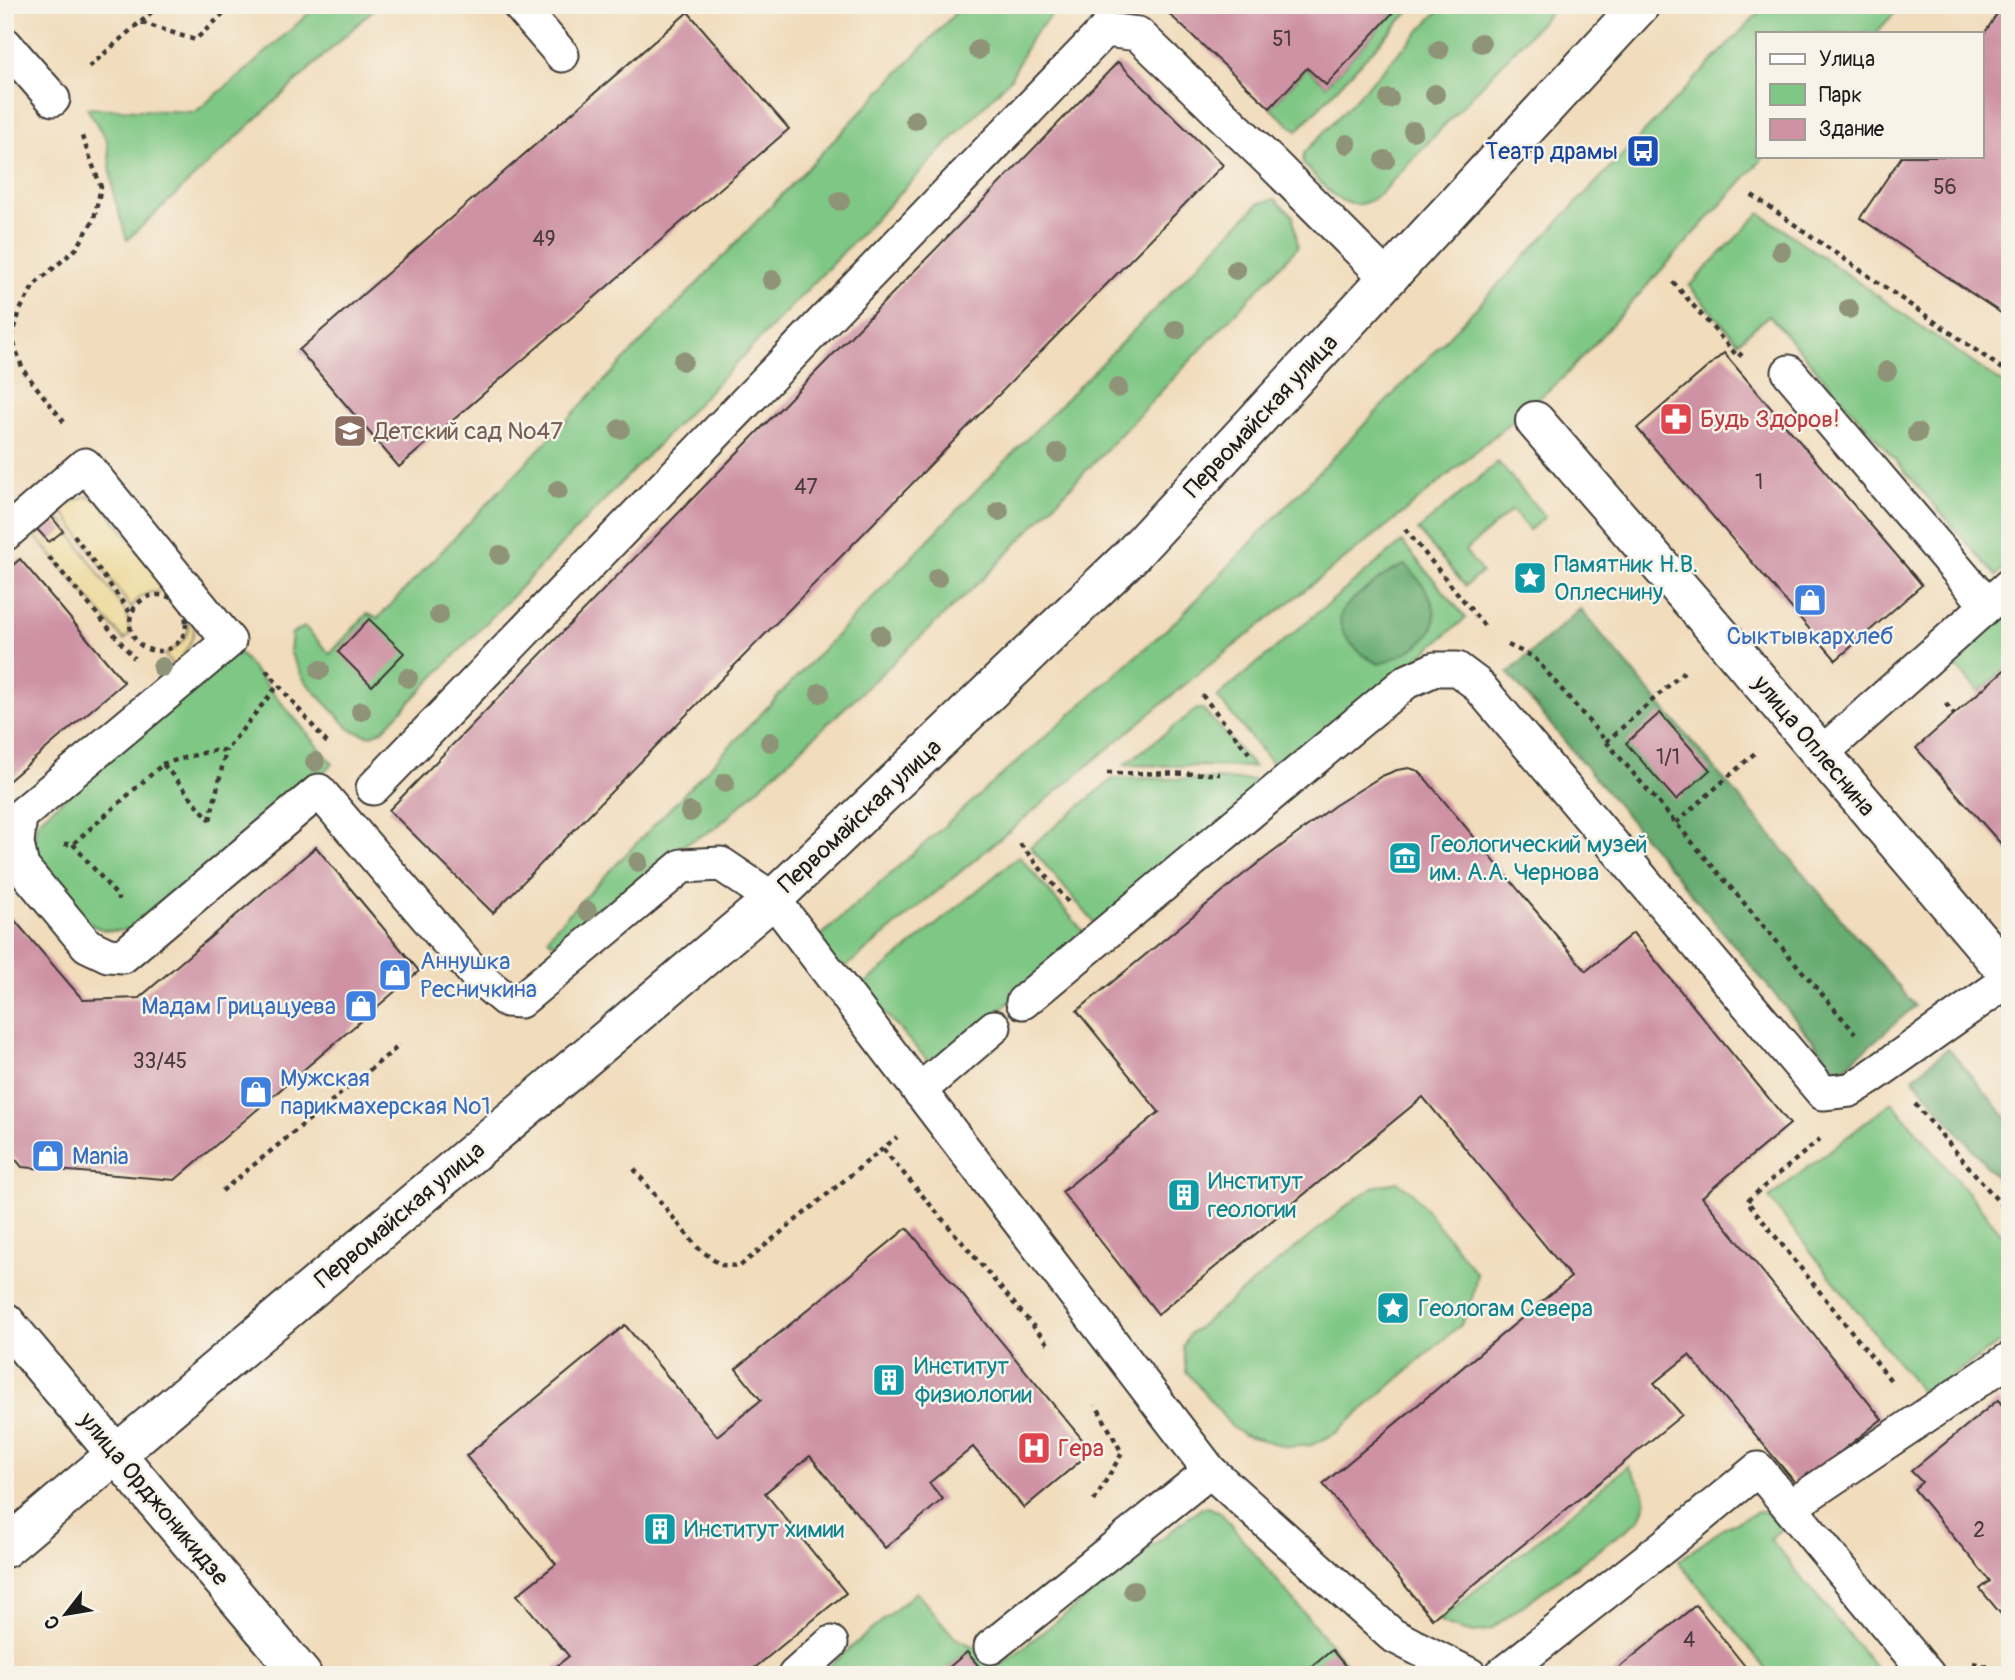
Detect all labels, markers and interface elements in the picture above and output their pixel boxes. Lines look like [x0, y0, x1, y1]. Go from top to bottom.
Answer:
house number: 51 [1272, 26, 1292, 53]
legend [1756, 32, 1983, 158]
text: Улица [1819, 46, 1875, 73]
text: Парк [1819, 82, 1862, 109]
text: Здание [1819, 116, 1885, 143]
bus stop icon: Театр драмы [1624, 132, 1662, 170]
place label: Театр драмы [1485, 137, 1618, 166]
house number: 56 [1933, 174, 1957, 201]
house number: 49 [533, 226, 556, 253]
street label: Первомайская улица [1178, 328, 1344, 504]
pharmacy icon: Будь Здоров! [1657, 400, 1695, 438]
place label: Будь Здоров! [1700, 405, 1840, 434]
school or university icon: Детский сад №47 [331, 412, 369, 450]
place label: Детский сад №47 [373, 417, 563, 446]
house number: 1 [1755, 469, 1763, 496]
house number: 47 [794, 474, 818, 501]
place label: Памятник Н.В. Оплеснину [1554, 550, 1698, 607]
place icon: Памятник Н.В. Оплеснину [1511, 559, 1549, 597]
shop icon: Сыктывкархлеб [1791, 581, 1829, 619]
place label: Сыктывкархлеб [1727, 622, 1894, 651]
street label: улица Оплеснина [1746, 669, 1881, 822]
street label: Первомайская улица [772, 733, 948, 899]
house number: 1/1 [1656, 744, 1680, 771]
place label: Геологический музей им. А.А. Чернова [1430, 830, 1648, 887]
museum icon: Геологический музей им. А.А. Чернова [1386, 839, 1424, 877]
place label: Аннушка Ресничкина [420, 947, 537, 1004]
shop icon: Аннушка Ресничкина [376, 956, 414, 994]
shop icon: Мадам Грицацуева [342, 987, 380, 1025]
place label: Мадам Грицацуева [141, 992, 336, 1021]
house number: 33/45 [133, 1048, 187, 1075]
place label: Мужская парикмахерская №1 [280, 1064, 491, 1121]
shop icon: Мужская парикмахерская №1 [237, 1073, 275, 1111]
street label: Первомайская улица [309, 1136, 491, 1294]
shop icon: Mania [29, 1137, 67, 1175]
place label: Mania [72, 1142, 129, 1171]
place label: Институт геологии [1208, 1167, 1303, 1224]
building icon: Институт геологии [1165, 1176, 1203, 1214]
place icon: Геологам Севера [1374, 1289, 1412, 1327]
place label: Геологам Севера [1418, 1294, 1593, 1323]
place label: Институт физиологии [914, 1352, 1032, 1409]
building icon: Институт физиологии [870, 1361, 908, 1399]
street label: улица Орджоникидзе [72, 1406, 235, 1592]
hospital icon: Гера [1015, 1429, 1053, 1467]
place label: Гера [1058, 1434, 1104, 1463]
building icon: Институт химии [641, 1510, 679, 1548]
place label: Институт химии [684, 1515, 844, 1544]
house number: 2 [1973, 1517, 1985, 1544]
north arrow [32, 1578, 102, 1648]
text: С [39, 1611, 66, 1633]
house number: 4 [1683, 1627, 1695, 1654]

